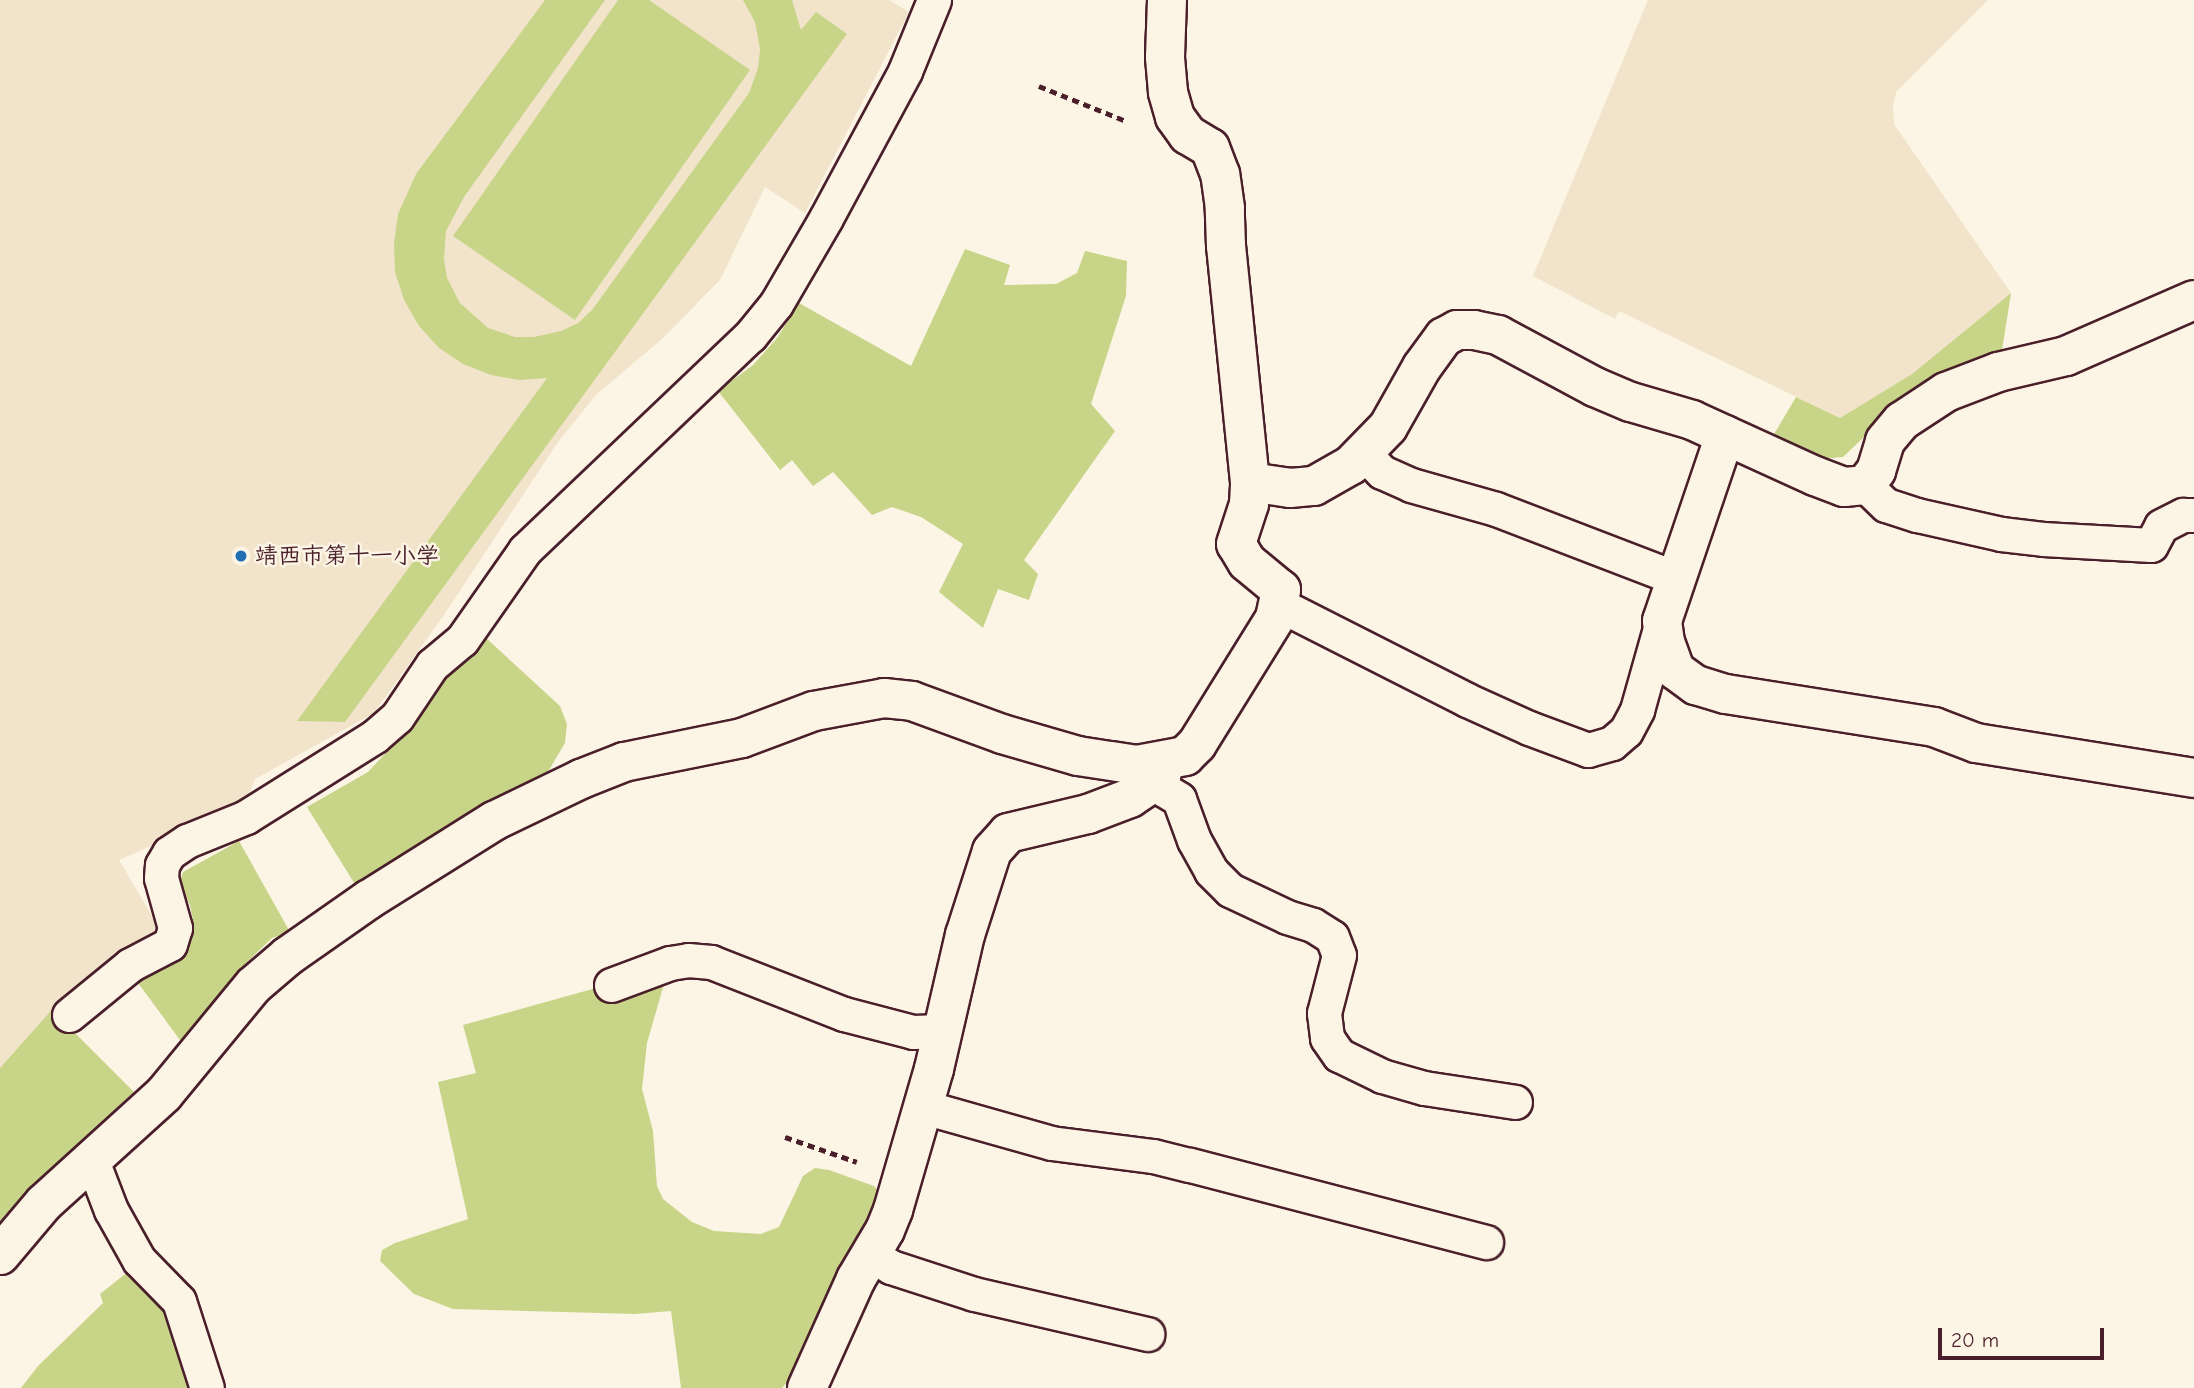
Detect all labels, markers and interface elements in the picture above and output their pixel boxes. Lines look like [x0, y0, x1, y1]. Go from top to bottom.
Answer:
place label: 靖西市第十一小学 [255, 542, 439, 570]
marker: 靖西市第十一小学 [233, 548, 249, 564]
scale bar [1942, 1314, 2108, 1358]
text: 20 m [1951, 1328, 1999, 1352]

